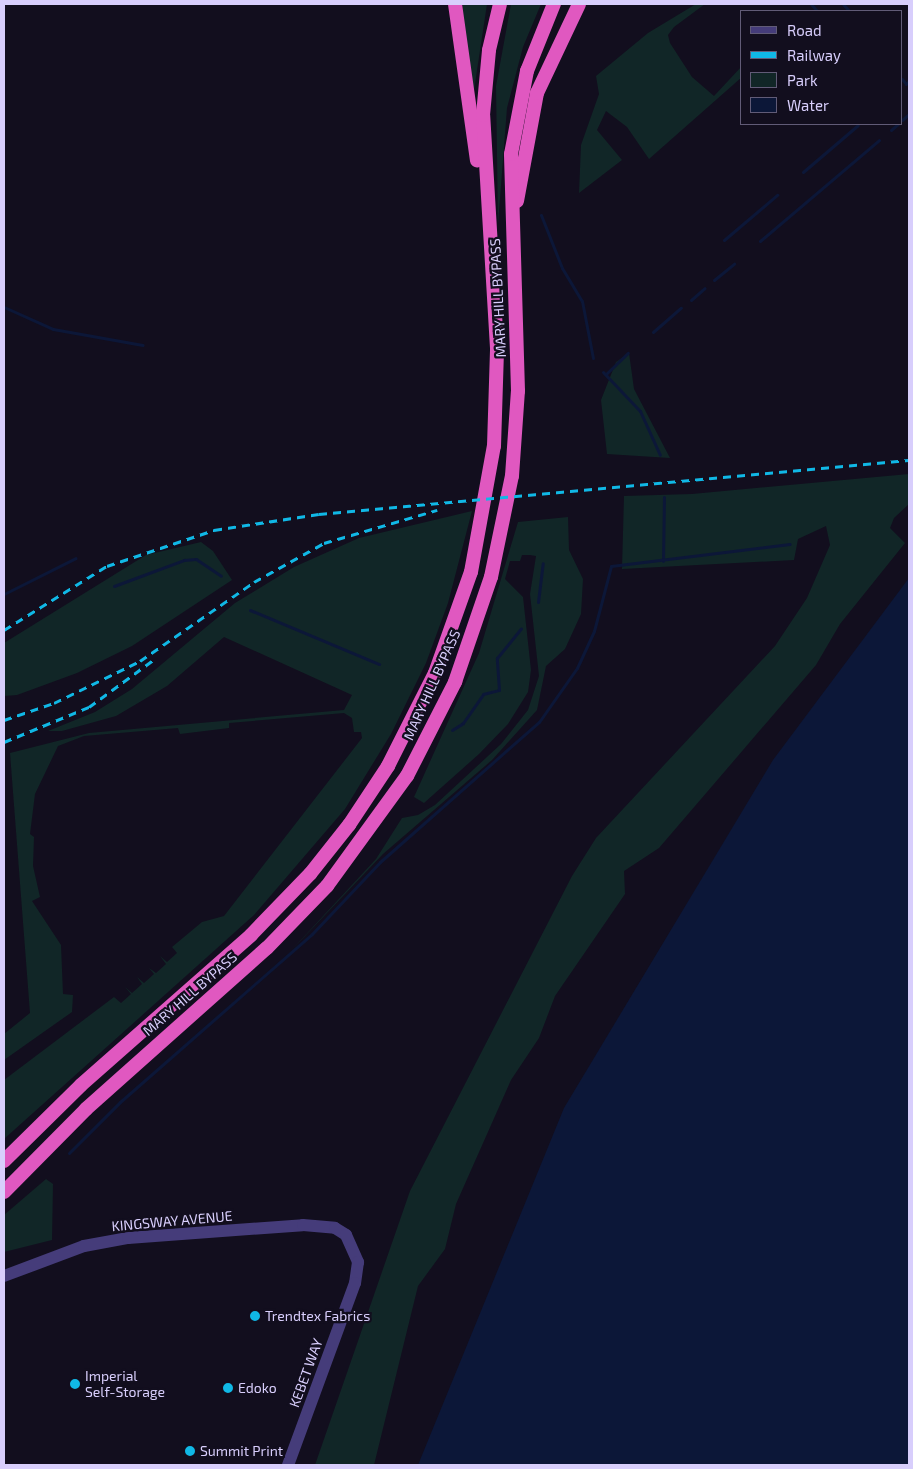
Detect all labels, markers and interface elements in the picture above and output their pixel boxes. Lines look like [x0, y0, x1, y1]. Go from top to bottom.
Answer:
legend [740, 10, 903, 125]
text: Road [787, 21, 822, 39]
text: Railway [787, 46, 841, 64]
text: Park [787, 71, 818, 89]
text: Water [787, 96, 829, 114]
street label: MARY HILL BYPASS [486, 238, 510, 358]
street label: MARY HILL BYPASS [400, 627, 464, 743]
street label: MARY HILL BYPASS [139, 948, 241, 1040]
street label: KINGSWAY AVENUE [110, 1207, 234, 1235]
place label: Trendtex Fabrics [265, 1308, 370, 1324]
marker: Trendtex Fabrics [249, 1310, 261, 1322]
street label: KEBET WAY [286, 1336, 326, 1410]
place label: Imperial Self-Storage [85, 1368, 165, 1400]
marker: Imperial Self-Storage [69, 1378, 81, 1390]
place label: Edoko [238, 1380, 277, 1396]
marker: Edoko [222, 1382, 234, 1394]
place label: Summit Print [200, 1443, 283, 1459]
marker: Summit Print [184, 1445, 196, 1457]

